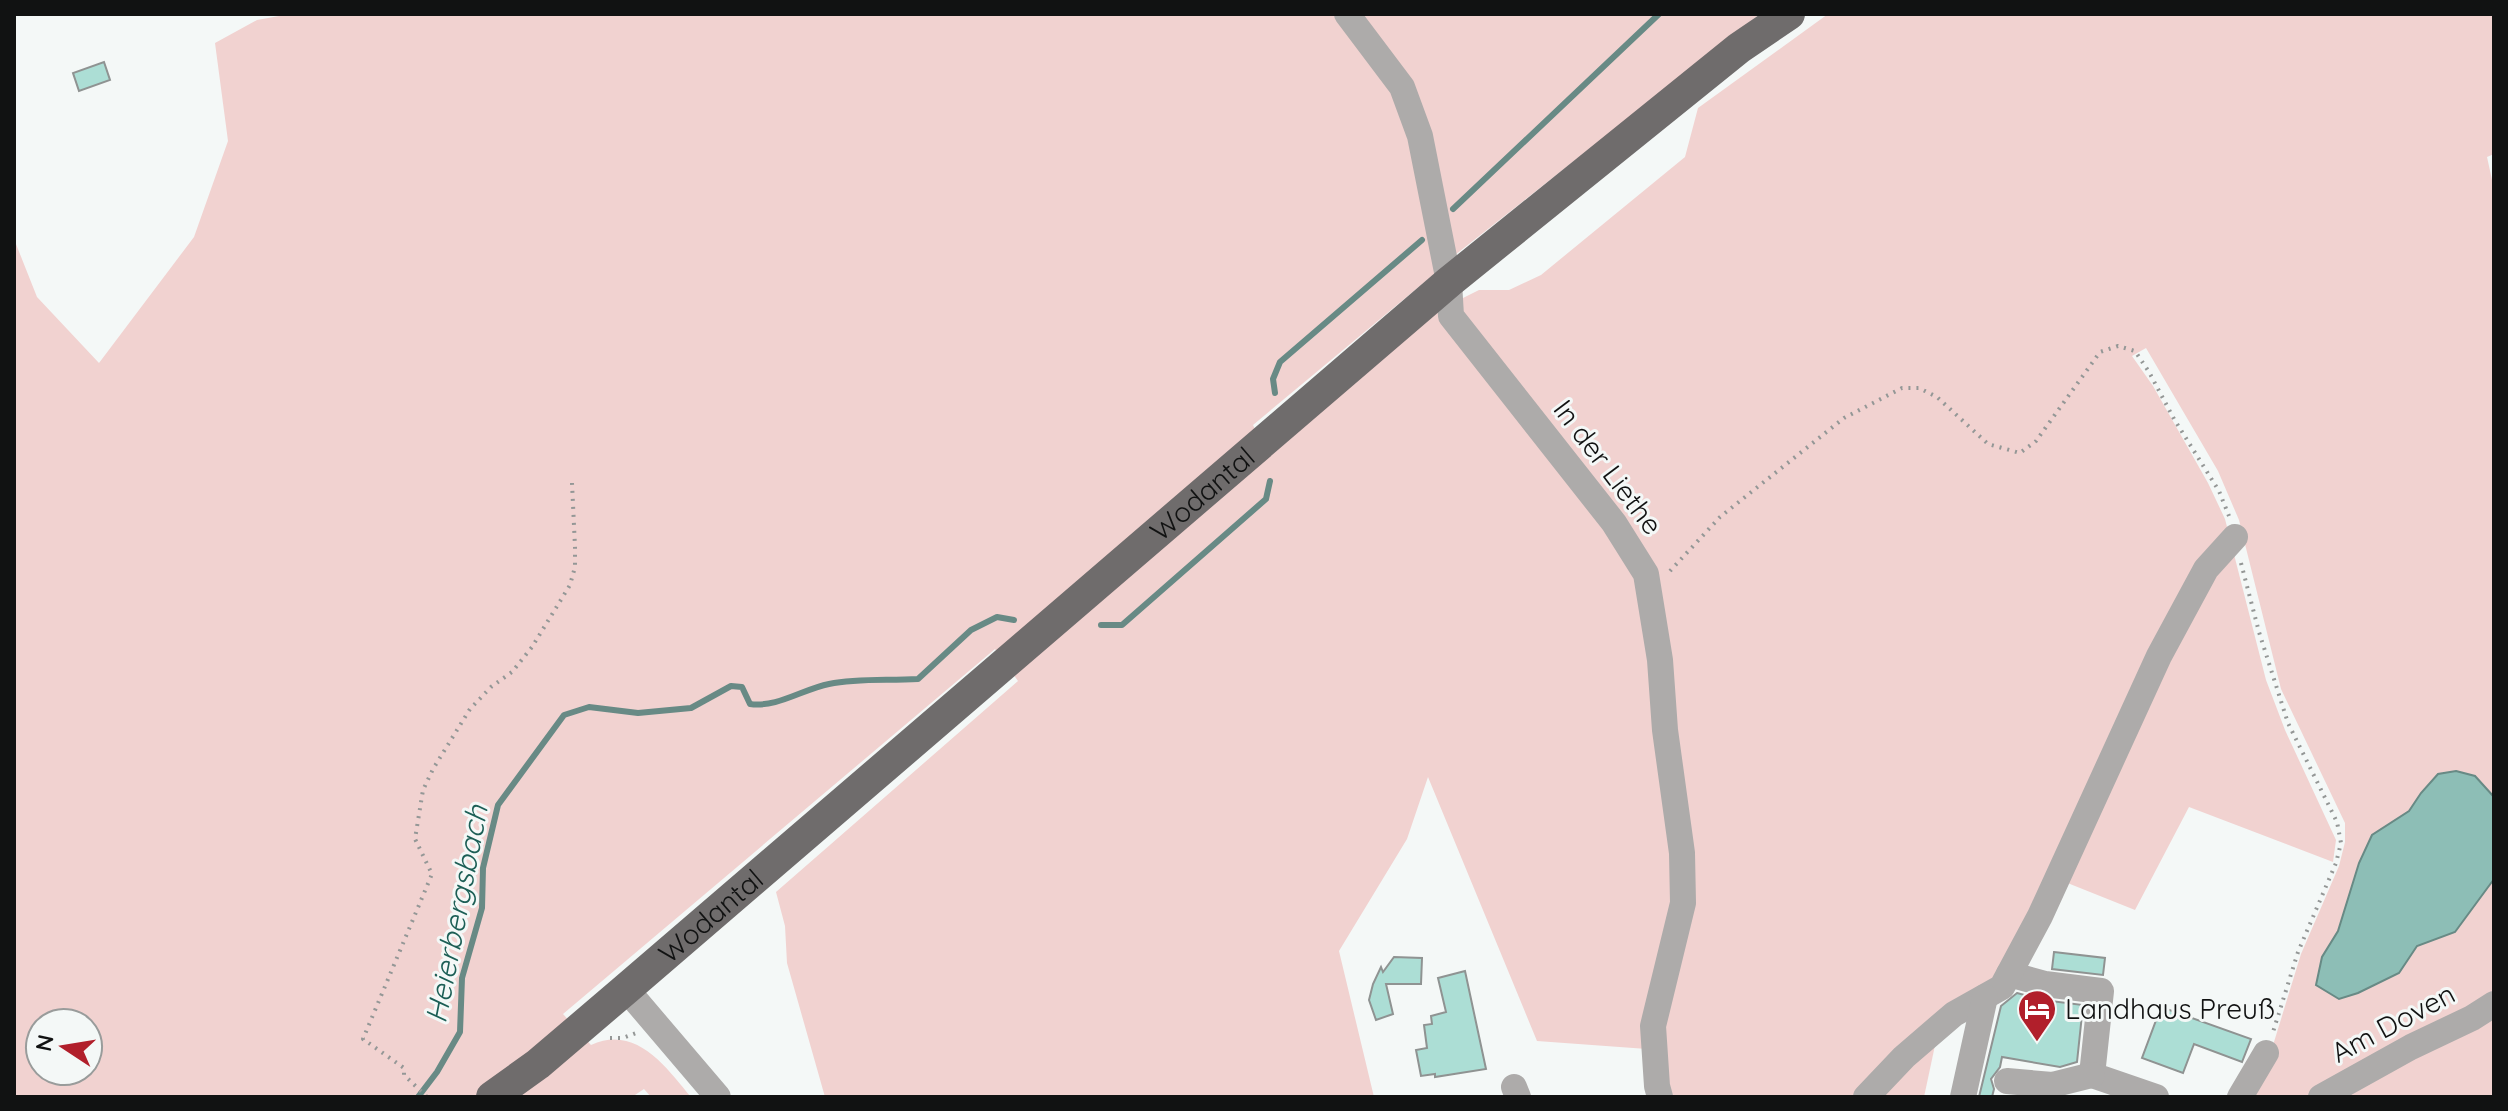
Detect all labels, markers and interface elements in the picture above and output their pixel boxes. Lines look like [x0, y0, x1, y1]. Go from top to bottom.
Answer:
street label: In der Liethe [1546, 392, 1671, 541]
street label: Wodantal [1143, 439, 1261, 548]
water label: Heierbergsbach [416, 801, 496, 1026]
street label: Wodantal [651, 861, 770, 970]
street label: Am Doven [2325, 975, 2461, 1070]
hotel icon: Landhaus Preuß [2016, 988, 2058, 1043]
place label: Landhaus Preuß [2065, 991, 2275, 1026]
north arrow [24, 1007, 104, 1087]
text: N [29, 1032, 60, 1054]

